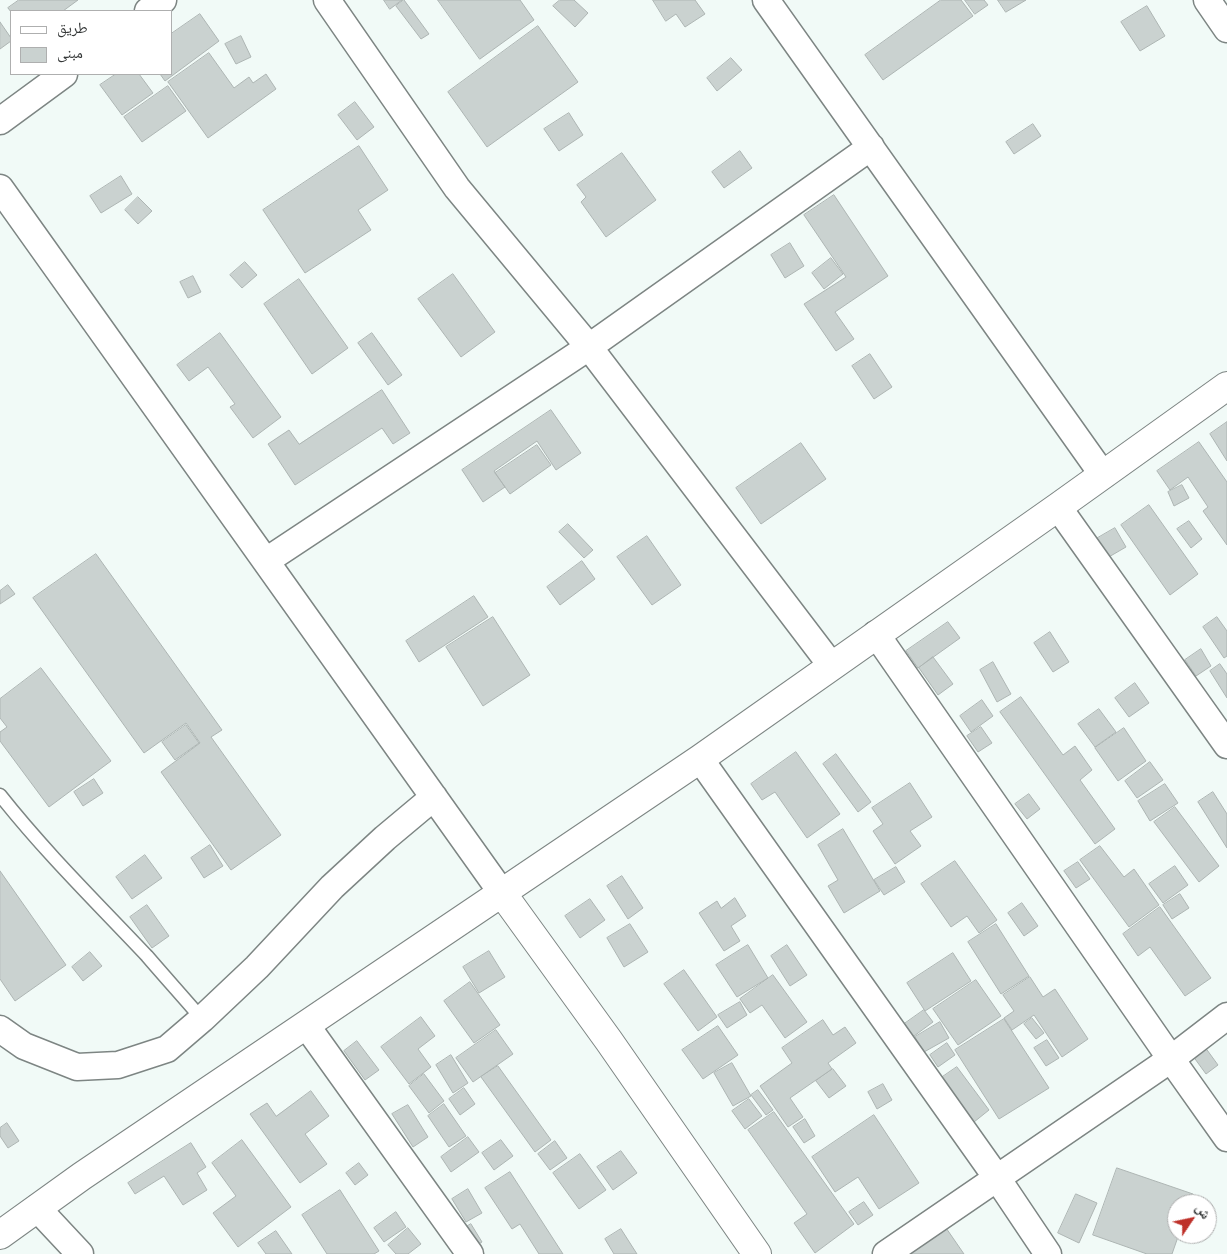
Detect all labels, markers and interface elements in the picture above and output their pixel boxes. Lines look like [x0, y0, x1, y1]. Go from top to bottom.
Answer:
legend [10, 10, 172, 75]
text: طريق [57, 18, 88, 37]
text: مبنى [57, 43, 83, 62]
north arrow [1167, 1194, 1217, 1244]
text: ش [1192, 1200, 1215, 1222]

